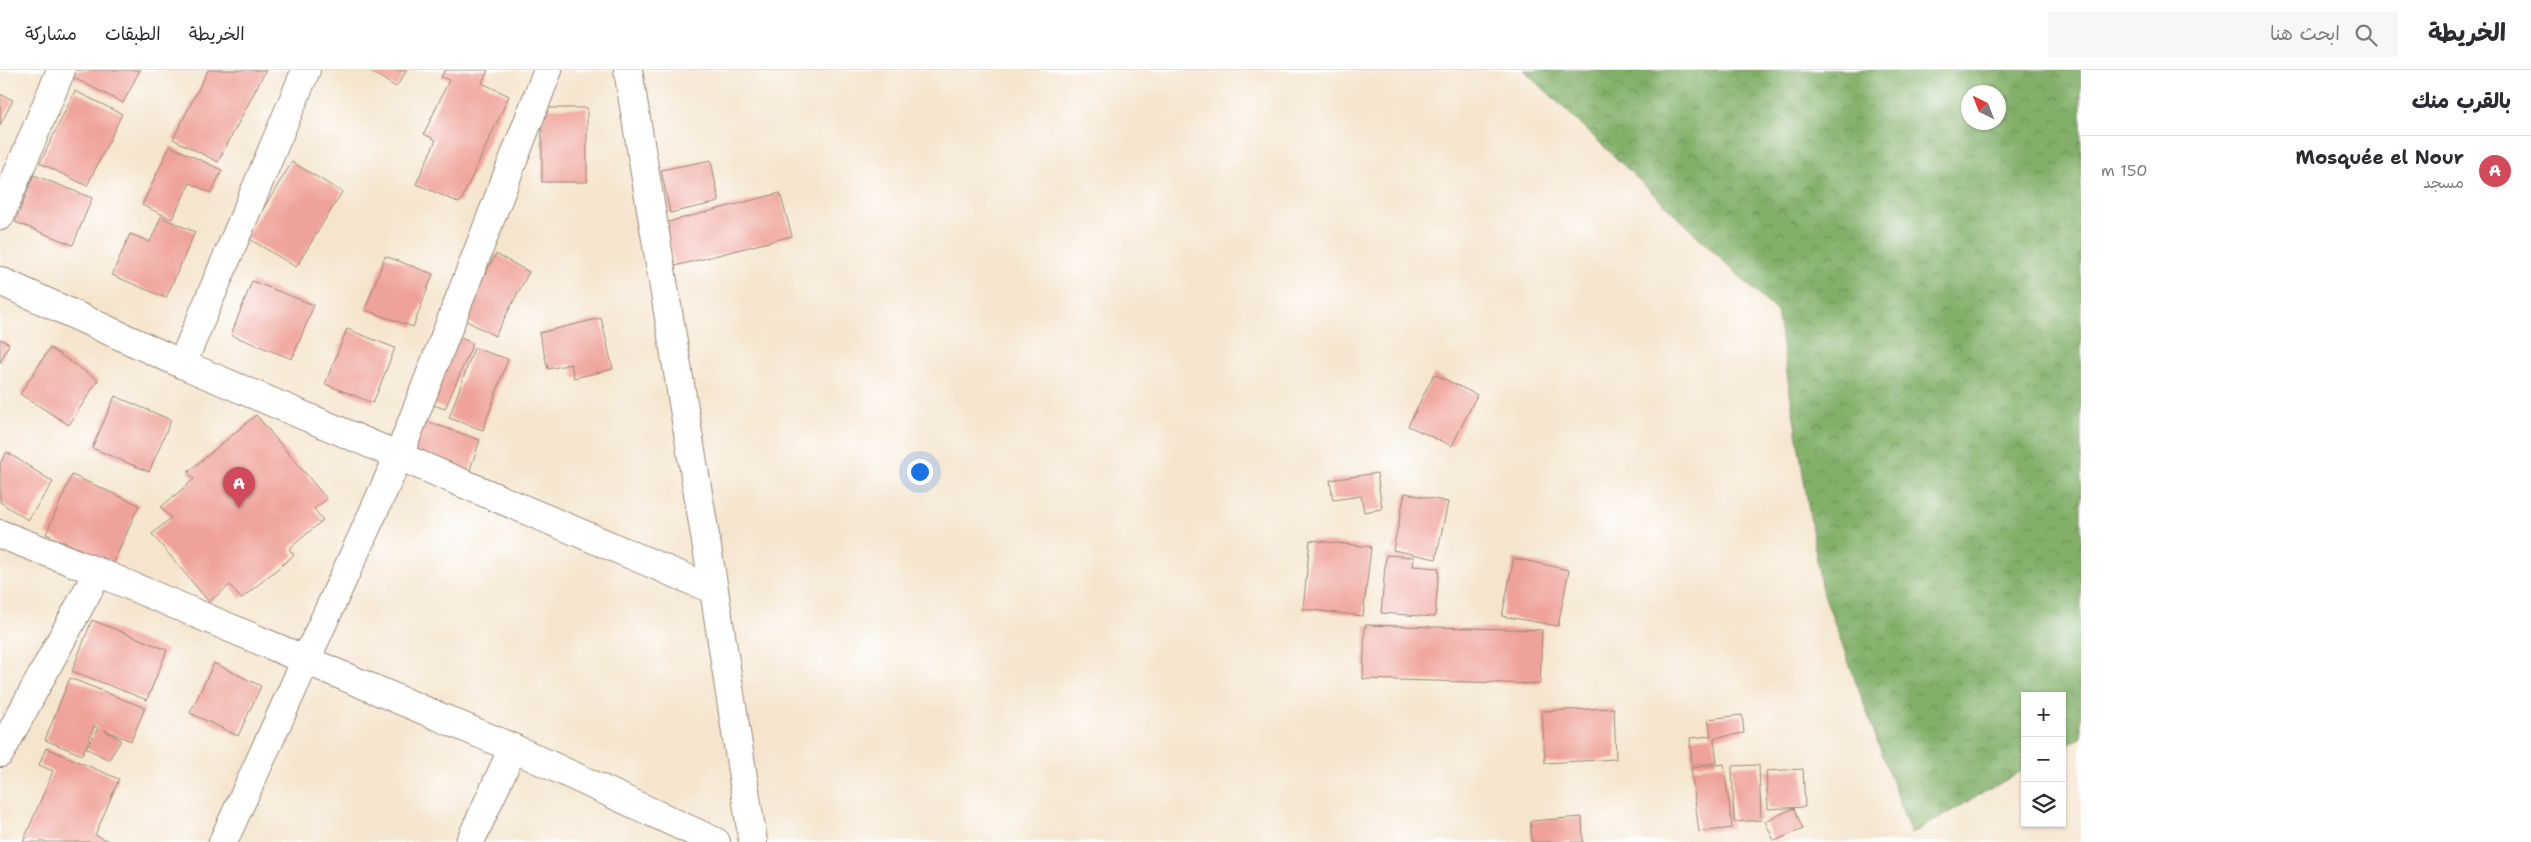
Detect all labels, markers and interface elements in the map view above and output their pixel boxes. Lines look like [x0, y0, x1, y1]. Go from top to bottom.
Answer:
search box [2048, 12, 2398, 57]
text: الخريطة [2428, 17, 2506, 49]
text: ابحث هنا [2270, 21, 2340, 46]
icon: search [2352, 21, 2380, 49]
text: مشاركة [25, 22, 77, 46]
text: الطبقات [105, 22, 161, 46]
text: الخريطة [189, 22, 245, 46]
north arrow [1961, 85, 2006, 130]
text: بالقرب منك [2412, 87, 2511, 115]
text: Mosquée el Nour [2295, 145, 2464, 170]
text: 150 m [2101, 160, 2148, 181]
text: A [2489, 160, 2501, 181]
text: مسجد [2423, 172, 2464, 193]
your location [907, 459, 933, 485]
pin: A [223, 467, 255, 508]
map controls [2021, 692, 2066, 827]
button: + [2021, 692, 2066, 737]
button: − [2021, 737, 2066, 782]
button: layers [2021, 782, 2066, 827]

